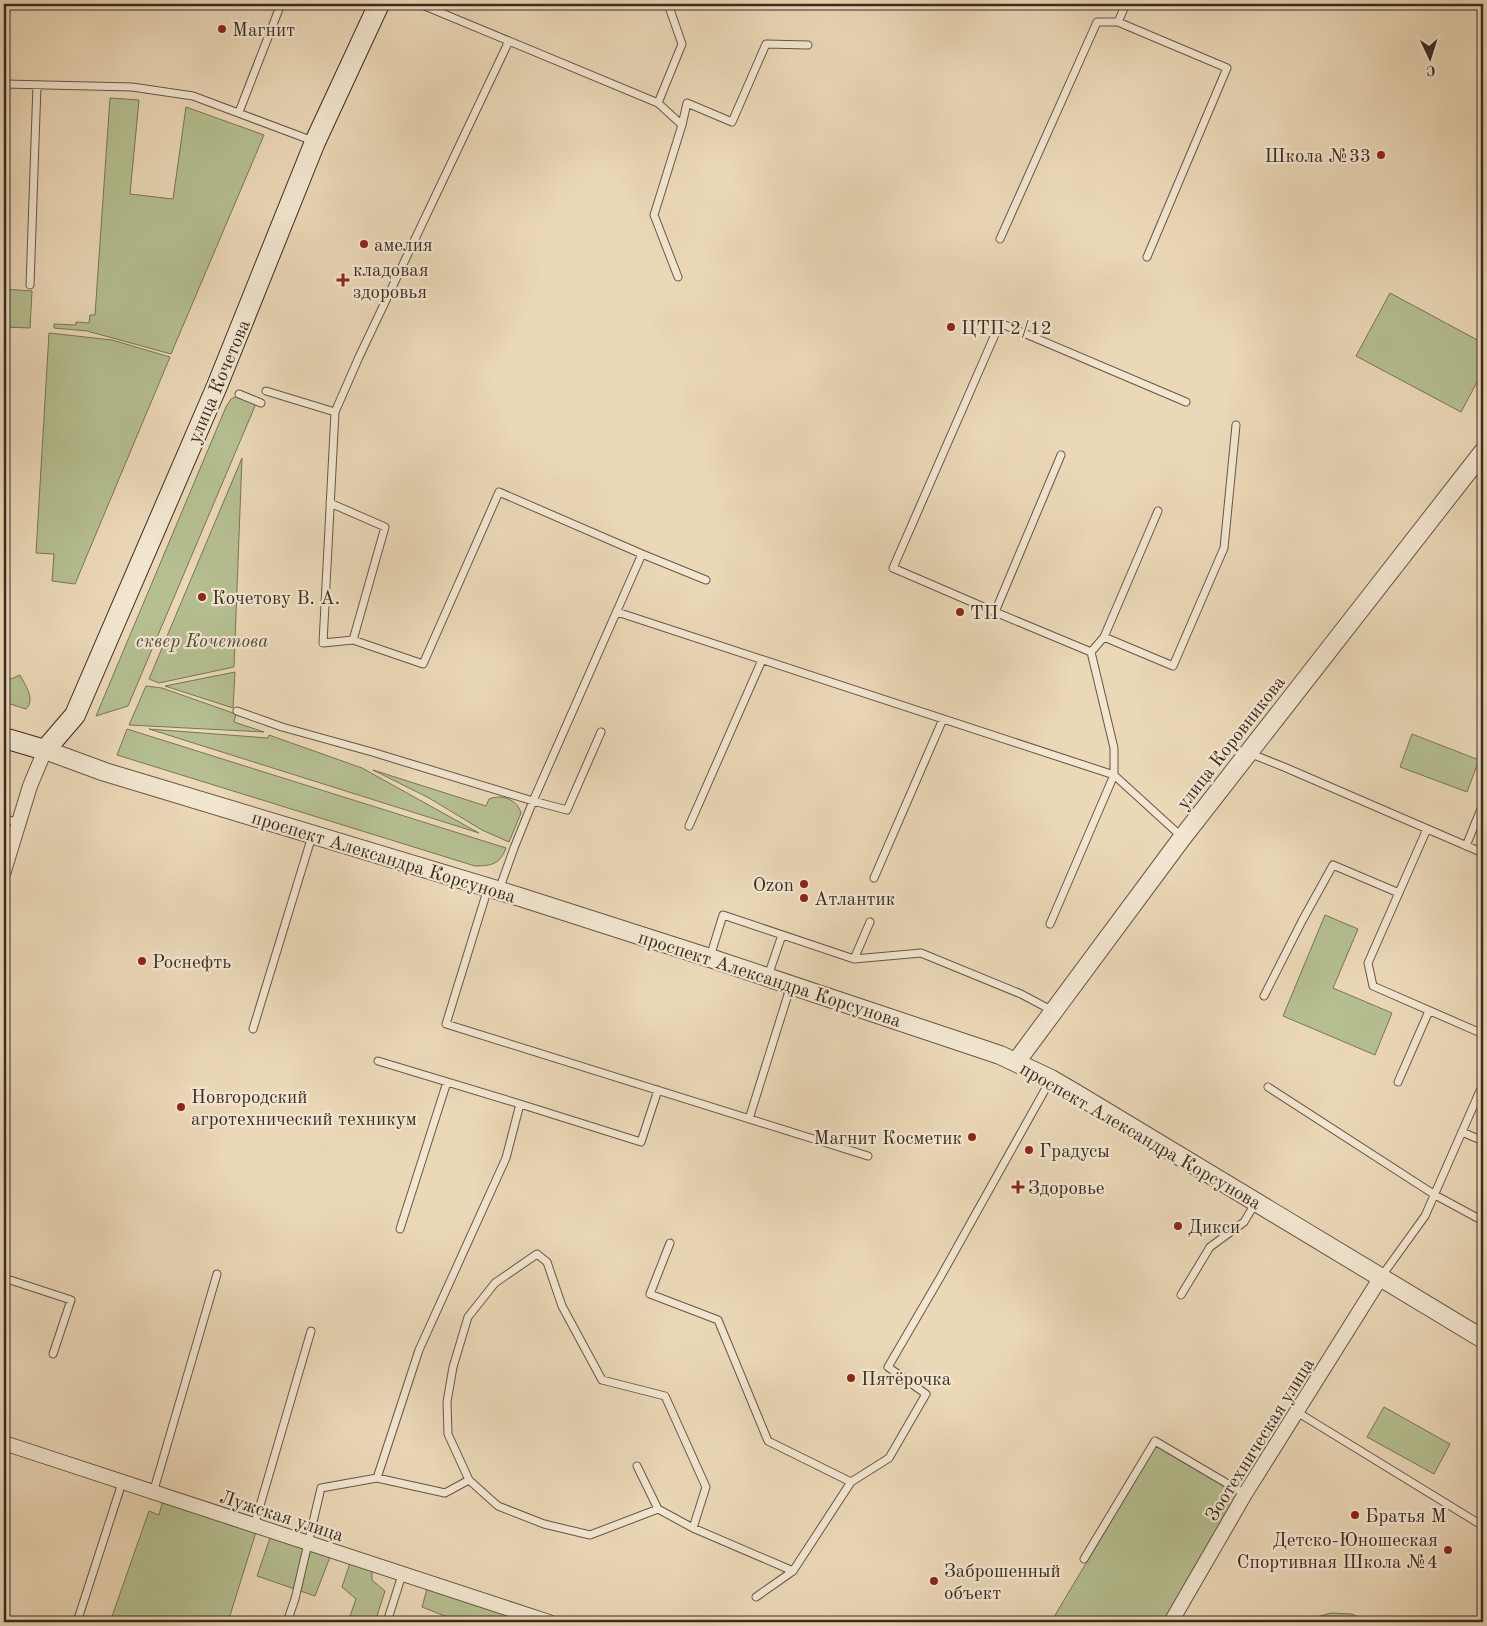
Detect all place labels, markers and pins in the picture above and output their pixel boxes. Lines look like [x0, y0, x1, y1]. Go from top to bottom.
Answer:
place label: Магнит [232, 22, 295, 41]
marker: Магнит [216, 23, 228, 35]
place label: Школа №33 [1264, 148, 1371, 167]
marker: Школа №33 [1375, 149, 1387, 161]
place label: амелия [374, 237, 433, 256]
marker: амелия [358, 238, 370, 250]
place label: кладовая здоровья [353, 262, 429, 303]
marker: кладовая здоровья [337, 274, 349, 286]
place label: ЦТП 2/12 [961, 320, 1052, 339]
marker: ЦТП 2/12 [945, 321, 957, 333]
place label: Кочетову В. А. [212, 590, 340, 609]
marker: Кочетову В. А. [196, 591, 208, 603]
place label: ТП [970, 605, 999, 624]
marker: ТП [954, 606, 966, 618]
place label: Ozon [753, 877, 794, 896]
marker: Ozon [798, 878, 810, 890]
place label: Атлантик [814, 891, 896, 910]
marker: Атлантик [798, 892, 810, 904]
place label: Роснефть [152, 954, 231, 973]
marker: Роснефть [136, 955, 148, 967]
place label: Новгородский агротехнический техникум [191, 1089, 417, 1130]
marker: Новгородский агротехнический техникум [175, 1101, 187, 1113]
place label: Магнит Косметик [814, 1130, 962, 1149]
marker: Магнит Косметик [966, 1131, 978, 1143]
place label: Градусы [1039, 1143, 1110, 1162]
marker: Градусы [1023, 1144, 1035, 1156]
place label: Здоровье [1028, 1180, 1105, 1199]
marker: Здоровье [1012, 1181, 1024, 1193]
place label: Дикси [1188, 1219, 1240, 1238]
marker: Дикси [1172, 1220, 1184, 1232]
place label: Пятёрочка [861, 1371, 952, 1390]
marker: Пятёрочка [845, 1372, 857, 1384]
place label: Братья М [1365, 1508, 1447, 1527]
marker: Братья М [1349, 1509, 1361, 1521]
place label: Детско-Юношеская Спортивная Школа №4 [1237, 1532, 1438, 1573]
marker: Детско-Юношеская Спортивная Школа №4 [1442, 1544, 1454, 1556]
place label: Заброшенный объект [944, 1563, 1061, 1604]
marker: Заброшенный объект [928, 1575, 940, 1587]

